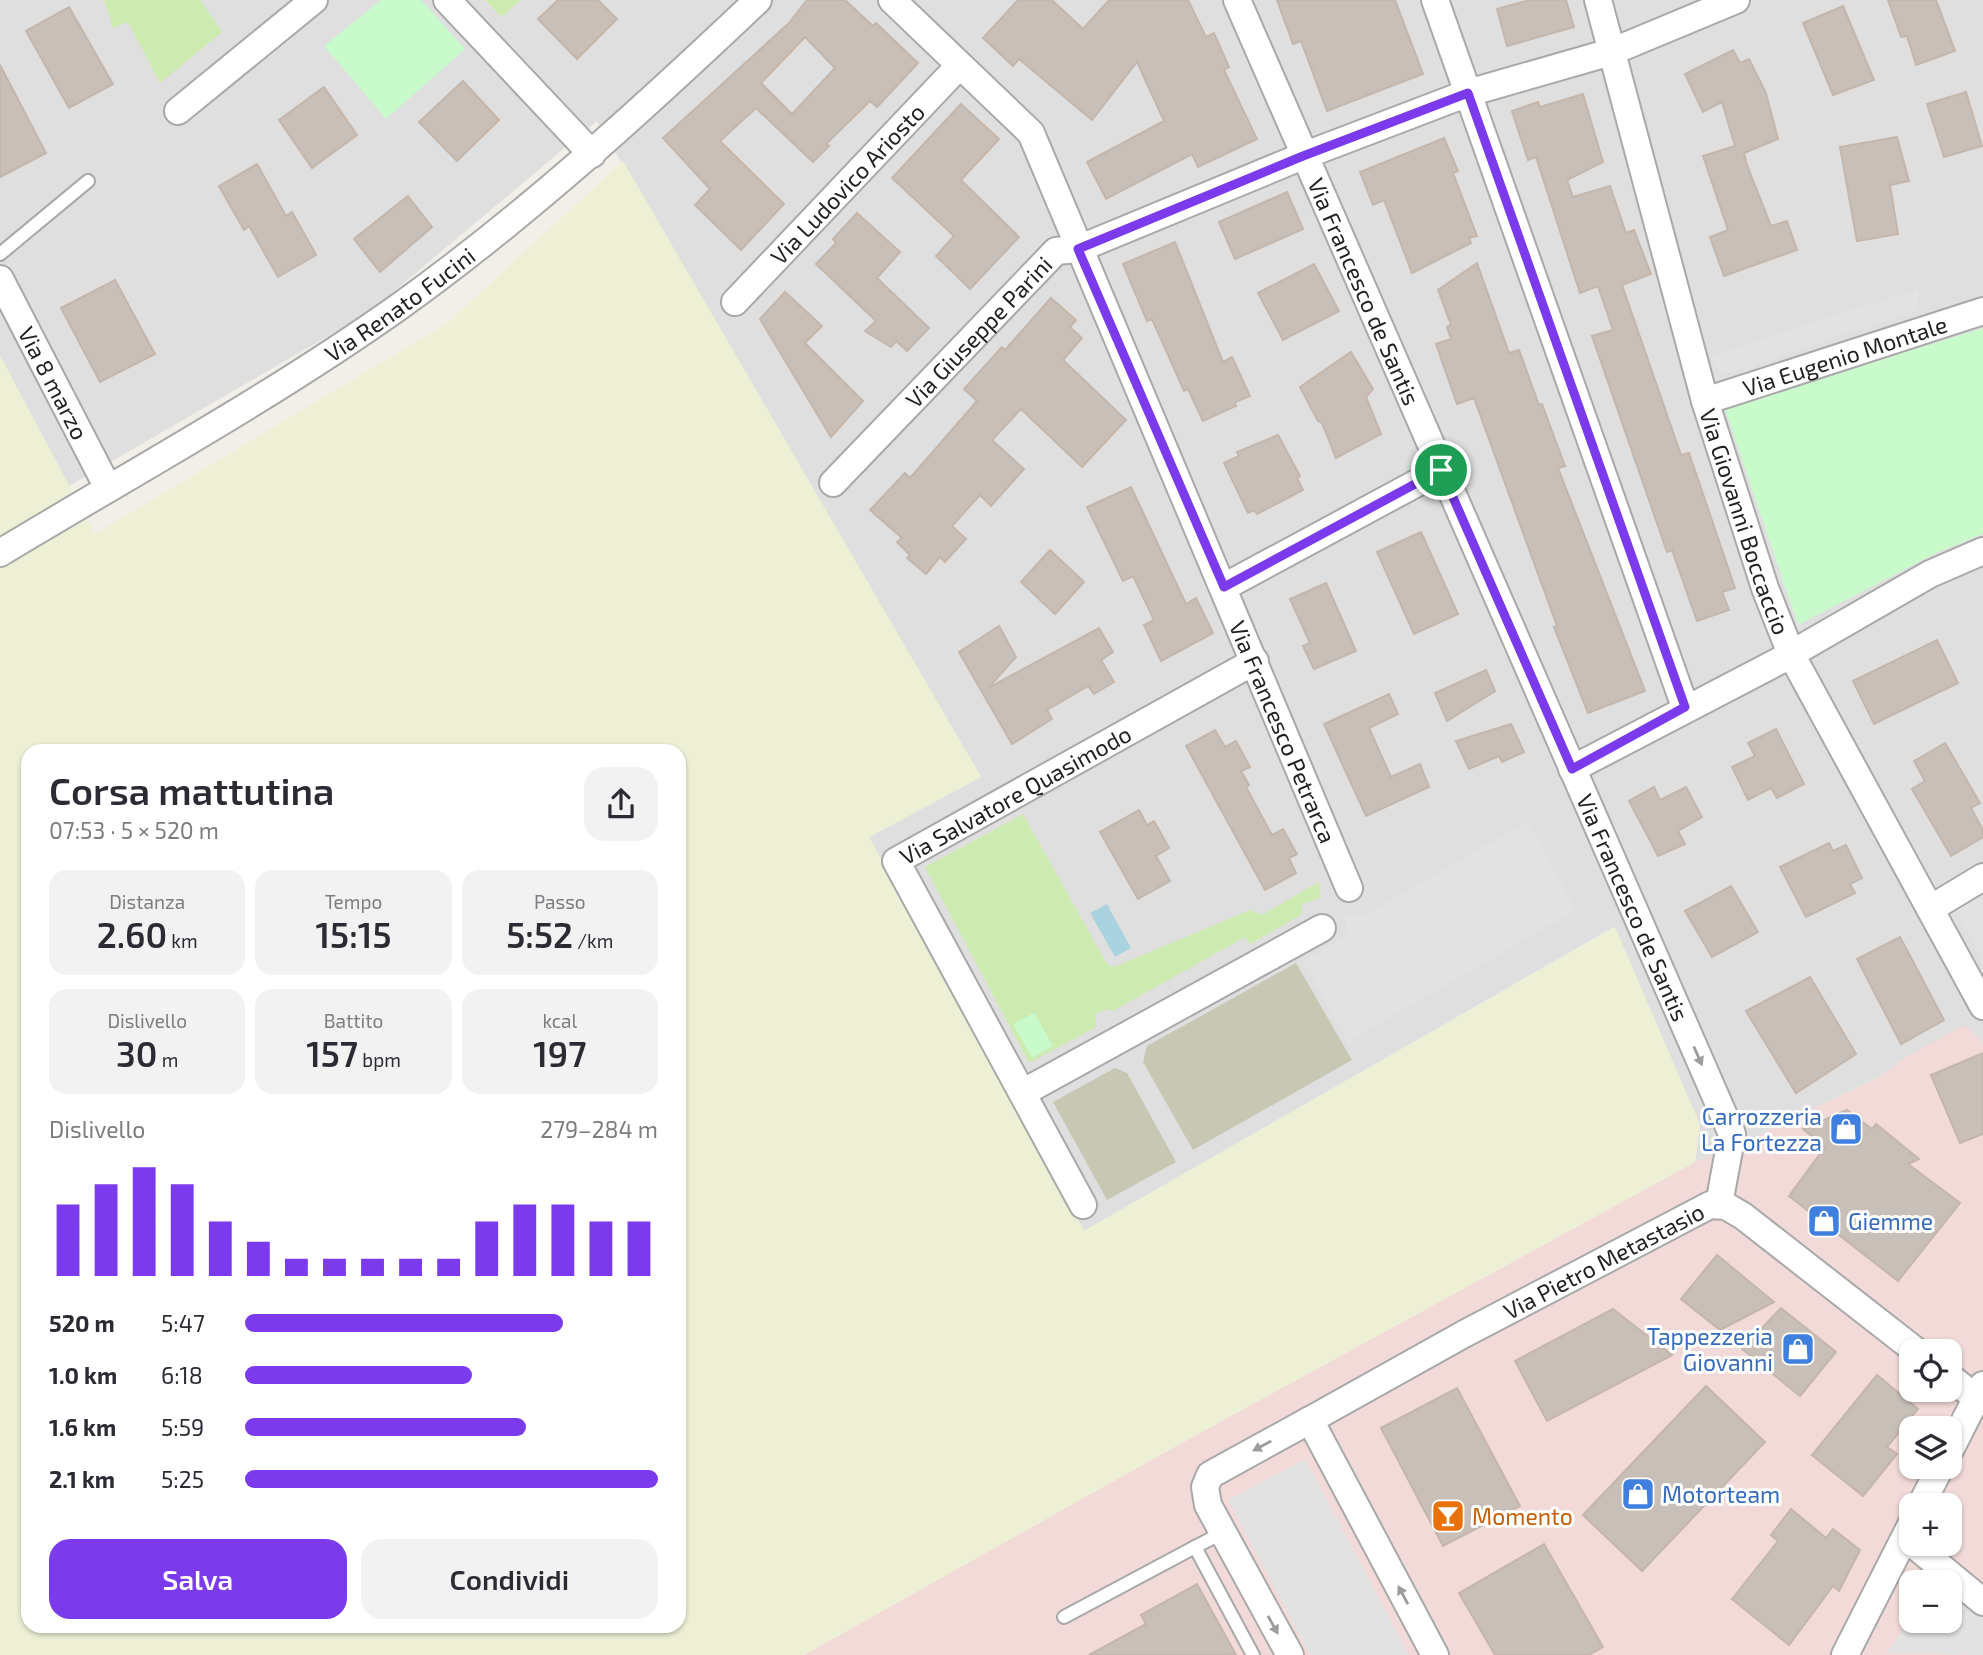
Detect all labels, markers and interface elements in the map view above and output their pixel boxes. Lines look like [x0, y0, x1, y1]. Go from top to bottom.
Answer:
street label: Via Ludovico Ariosto [764, 98, 930, 270]
street label: Via Francesco de Santis [1302, 174, 1426, 409]
street label: Via Renato Fucini [319, 241, 480, 367]
street label: Via Giuseppe Parini [899, 250, 1058, 413]
street label: Via Eugenio Montale [1739, 310, 1951, 402]
street label: Via 8 marzo [13, 322, 94, 444]
street label: Via Giovanni Boccaccio [1694, 405, 1796, 639]
pin [1411, 440, 1471, 500]
icon: arrive [1422, 451, 1460, 489]
street label: Via Francesco Petrarca [1224, 616, 1342, 847]
street label: Via Salvatore Quasimodo [895, 719, 1136, 870]
text: Corsa mattutina [49, 767, 334, 813]
button: share [584, 767, 658, 841]
street label: Via Francesco de Santis [1571, 789, 1695, 1025]
text: 07:53 · 5 × 520 m [49, 816, 219, 844]
text: Distanza [109, 890, 185, 913]
text: Tempo [325, 890, 382, 913]
text: Passo [534, 890, 586, 913]
text: 2.60 [97, 913, 167, 955]
text: 15:15 [315, 913, 392, 955]
text: 5:52 [506, 913, 573, 955]
text: km [167, 929, 198, 952]
text: /km [573, 929, 613, 952]
text: Dislivello [107, 1009, 187, 1032]
text: Battito [324, 1009, 383, 1032]
text: kcal [542, 1009, 577, 1032]
text: 30 [116, 1032, 157, 1074]
text: 157 [306, 1032, 358, 1074]
text: 197 [533, 1032, 586, 1074]
one-way arrow [1693, 1045, 1704, 1066]
text: m [157, 1048, 178, 1071]
text: bpm [358, 1048, 401, 1071]
place label: Carrozzeria La Fortezza [1701, 1102, 1822, 1156]
shop icon: Carrozzeria La Fortezza [1827, 1110, 1865, 1148]
text: Dislivello [49, 1115, 145, 1143]
text: 279–284 m [540, 1115, 658, 1143]
street label: Via Pietro Metastasio [1499, 1197, 1709, 1325]
shop icon: Giemme [1805, 1202, 1843, 1240]
place label: Giemme [1848, 1207, 1933, 1235]
text: 520 m [49, 1309, 115, 1337]
text: 5:47 [161, 1309, 205, 1337]
place label: Tappezzeria Giovanni [1647, 1322, 1773, 1376]
shop icon: Tappezzeria Giovanni [1779, 1330, 1817, 1368]
map controls [1899, 1339, 1962, 1633]
button: locate [1899, 1339, 1962, 1402]
text: 1.0 km [49, 1361, 117, 1389]
text: 6:18 [161, 1361, 203, 1389]
text: 1.6 km [49, 1413, 116, 1441]
text: 5:59 [161, 1413, 204, 1441]
button: layers [1899, 1416, 1962, 1479]
one-way arrow [1252, 1440, 1272, 1451]
text: 2.1 km [49, 1465, 115, 1493]
text: 5:25 [161, 1465, 204, 1493]
shop icon: Motorteam [1619, 1475, 1657, 1513]
place label: Motorteam [1662, 1480, 1780, 1508]
button: + [1899, 1493, 1962, 1556]
bar icon: Momento [1429, 1497, 1467, 1535]
place label: Momento [1472, 1502, 1573, 1530]
button: Salva [49, 1539, 347, 1619]
button: Condividi [361, 1539, 658, 1619]
button: − [1899, 1570, 1962, 1633]
one-way arrow [1397, 1585, 1409, 1605]
one-way arrow [1267, 1615, 1279, 1635]

